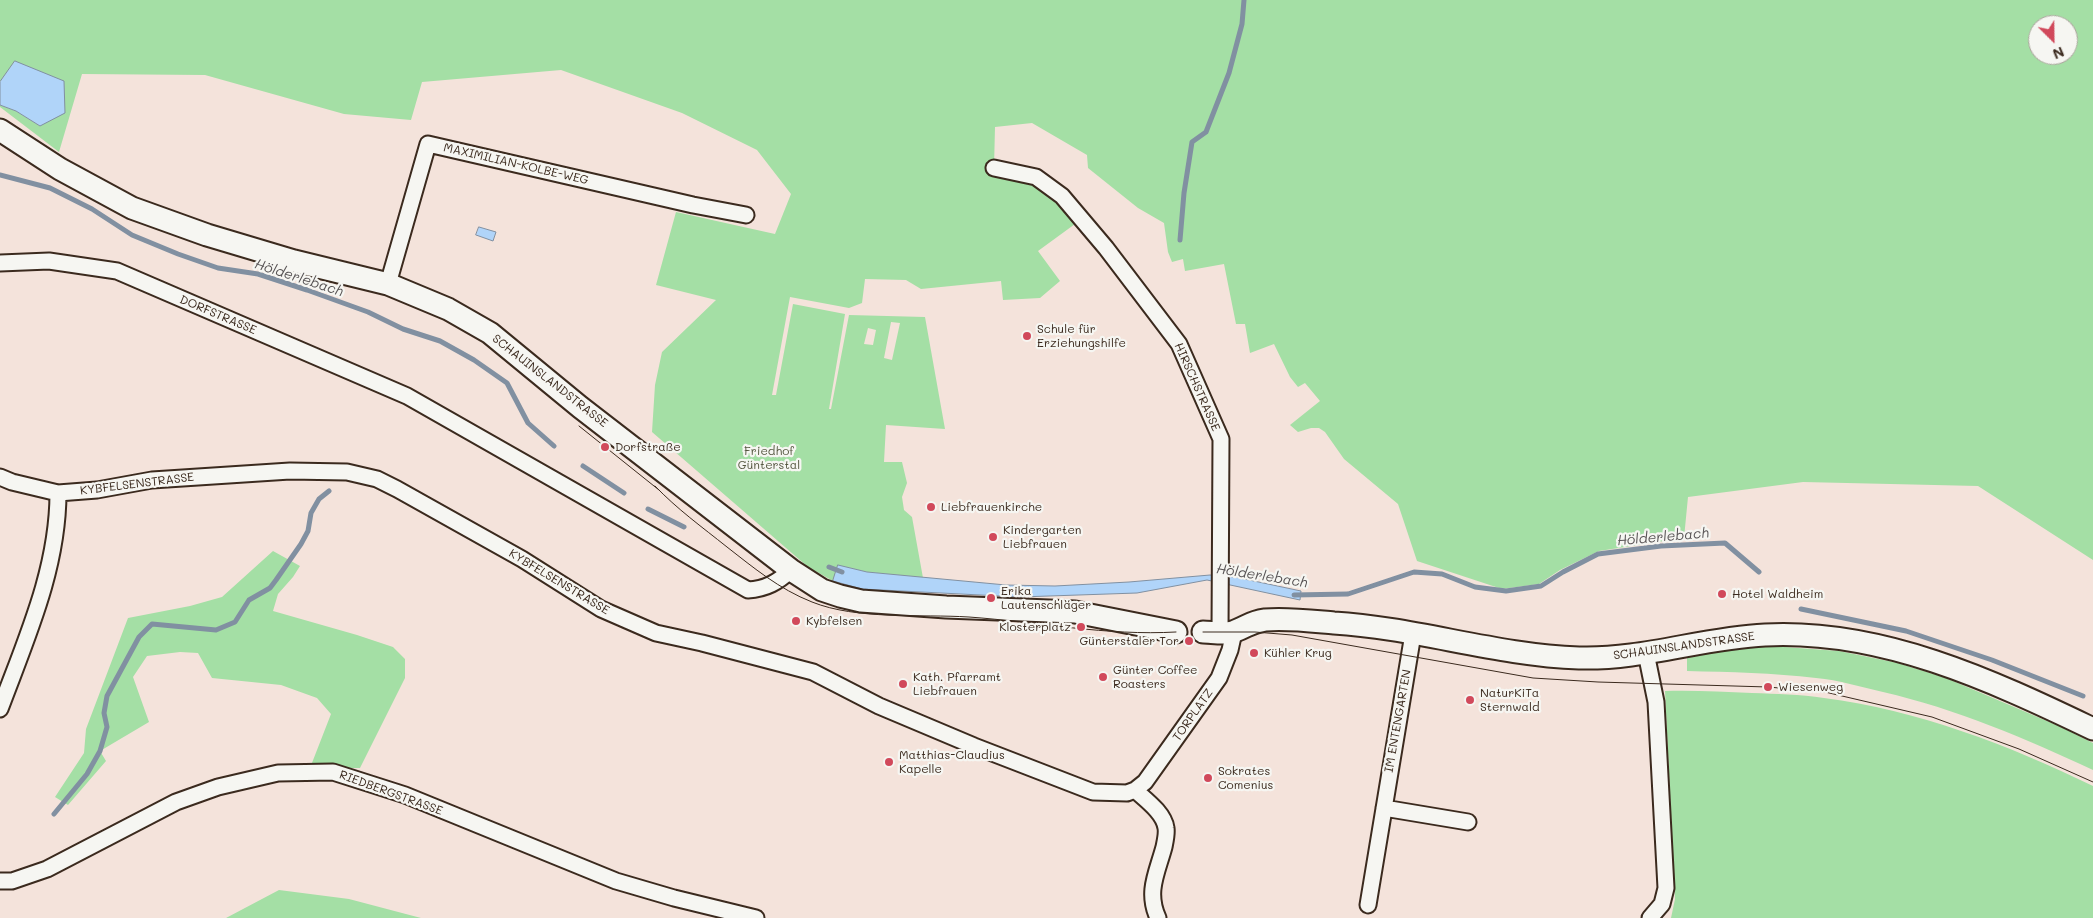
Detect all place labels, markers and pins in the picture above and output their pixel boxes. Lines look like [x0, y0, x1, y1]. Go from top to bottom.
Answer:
place label: Schule für Erziehungshilfe [1037, 322, 1126, 350]
marker: Schule für Erziehungshilfe [1021, 330, 1033, 342]
place label: Dorfstraße [615, 440, 681, 454]
marker: Dorfstraße [599, 441, 611, 453]
place label: Liebfrauenkirche [941, 500, 1042, 514]
marker: Liebfrauenkirche [925, 501, 937, 513]
place label: Kindergarten Liebfrauen [1003, 523, 1081, 551]
marker: Kindergarten Liebfrauen [987, 531, 999, 543]
place label: Erika Lautenschläger [1001, 584, 1091, 612]
place label: Hotel Waldheim [1732, 587, 1823, 601]
marker: Hotel Waldheim [1716, 588, 1728, 600]
marker: Erika Lautenschläger [985, 592, 997, 604]
place label: Kybfelsen [806, 614, 862, 628]
marker: Kybfelsen [790, 615, 802, 627]
place label: Klosterplatz [999, 620, 1071, 634]
marker: Klosterplatz [1075, 621, 1087, 633]
place label: Günterstaler Tor [1079, 634, 1179, 648]
marker: Günterstaler Tor [1183, 635, 1195, 647]
place label: Kühler Krug [1264, 646, 1332, 660]
marker: Kühler Krug [1248, 647, 1260, 659]
place label: Günter Coffee Roasters [1113, 663, 1198, 691]
place label: Kath. Pfarramt Liebfrauen [913, 670, 1001, 698]
marker: Günter Coffee Roasters [1097, 671, 1109, 683]
marker: Kath. Pfarramt Liebfrauen [897, 678, 909, 690]
place label: Wiesenweg [1778, 680, 1843, 694]
marker: Wiesenweg [1762, 681, 1774, 693]
place label: NaturKiTa Sternwald [1480, 686, 1540, 714]
marker: NaturKiTa Sternwald [1464, 694, 1476, 706]
place label: Matthias-Claudius Kapelle [899, 748, 1005, 776]
marker: Matthias-Claudius Kapelle [883, 756, 895, 768]
place label: Sokrates Comenius [1218, 764, 1273, 792]
marker: Sokrates Comenius [1202, 772, 1214, 784]

